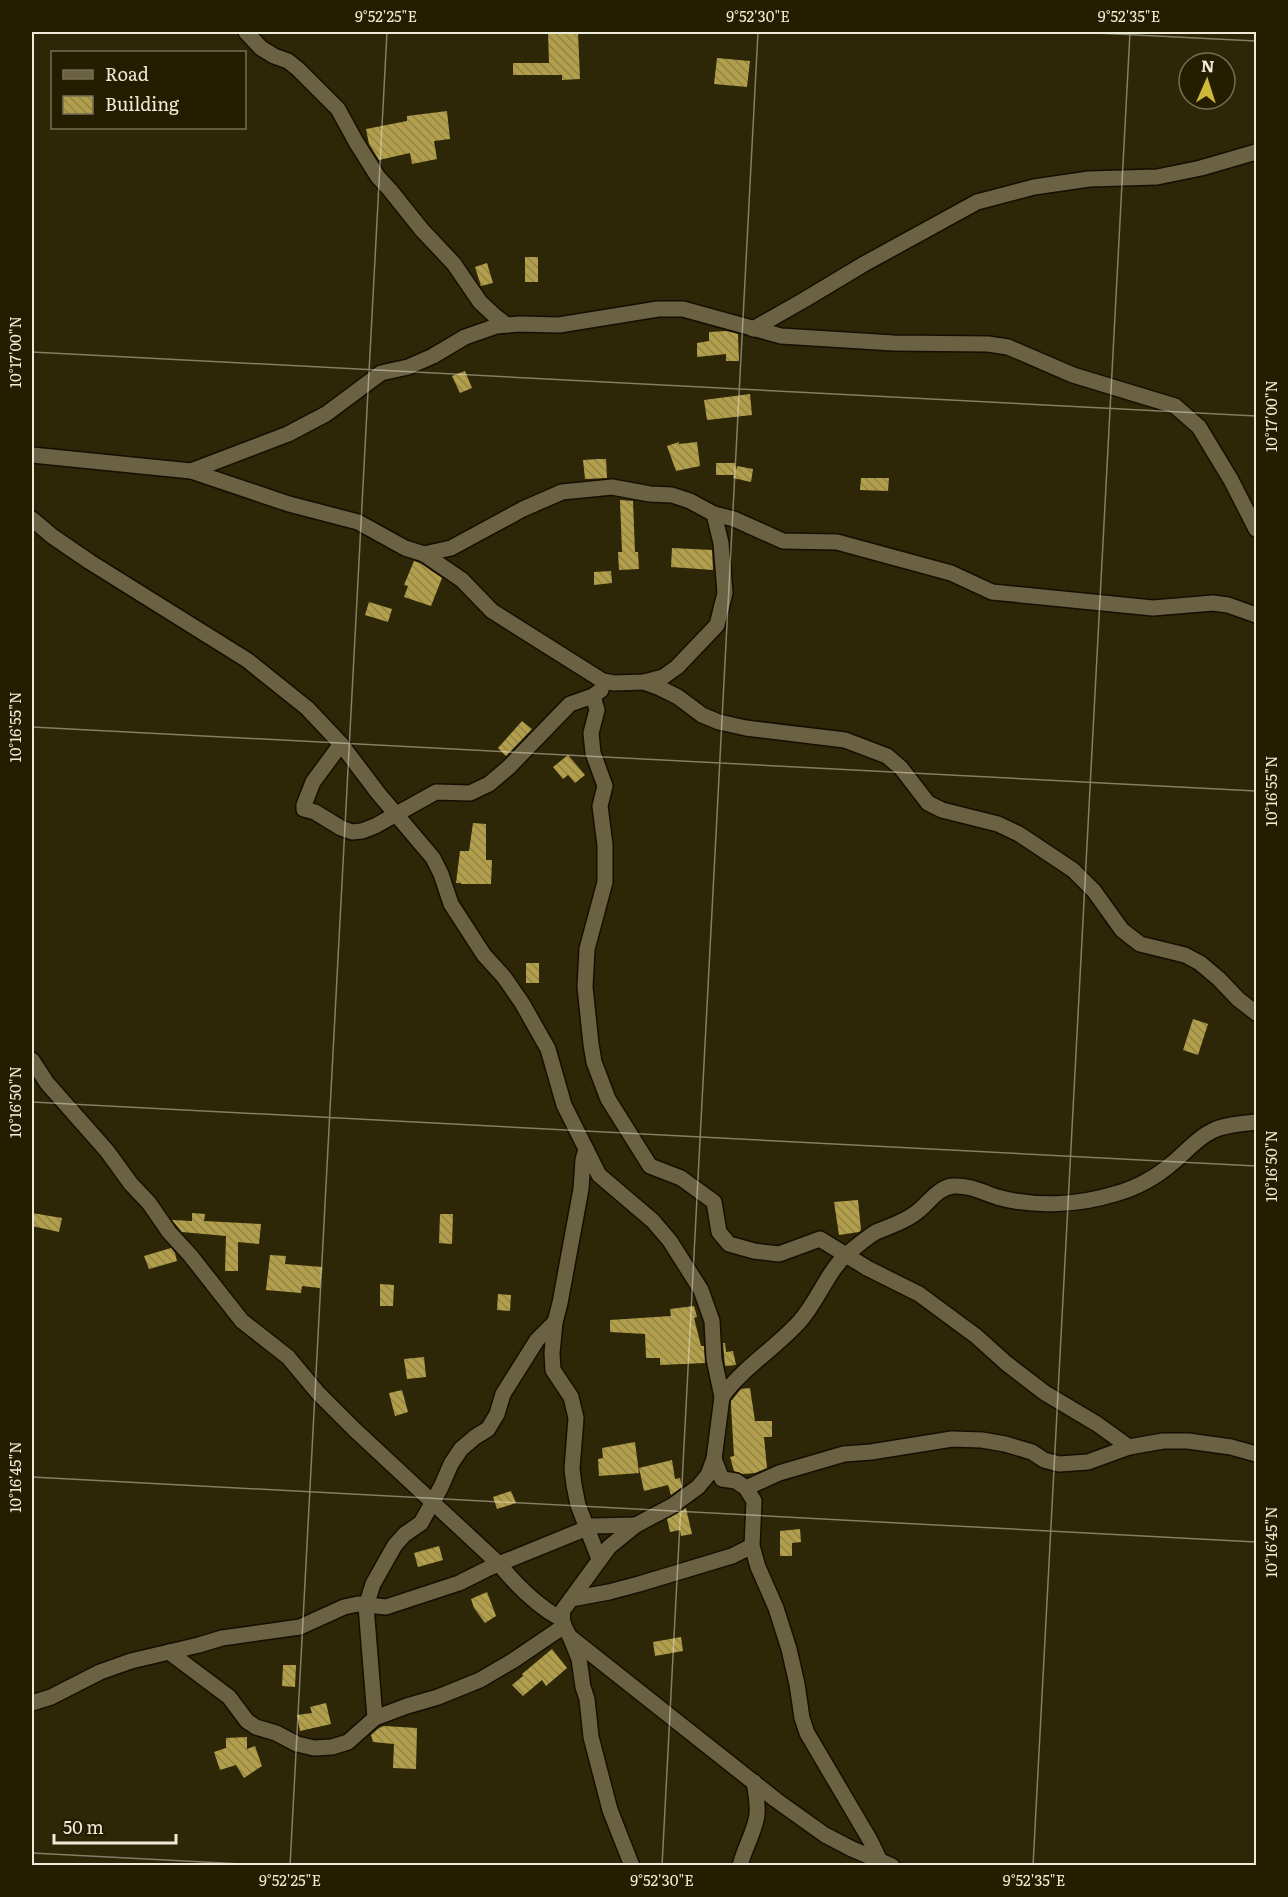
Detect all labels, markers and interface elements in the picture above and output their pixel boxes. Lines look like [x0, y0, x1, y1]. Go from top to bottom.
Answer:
text: 9°52'25"E [355, 4, 417, 27]
text: 9°52'30"E [726, 4, 790, 27]
text: 9°52'35"E [1098, 4, 1160, 27]
legend [51, 51, 246, 129]
north arrow [1177, 51, 1237, 111]
text: N [1200, 53, 1215, 77]
text: Road [105, 60, 149, 87]
text: Building [105, 90, 180, 117]
text: 10°17'00"N [3, 316, 26, 388]
text: 10°17'00"N [1259, 380, 1282, 452]
text: 10°16'55"N [3, 692, 26, 762]
text: 10°16'55"N [1259, 756, 1282, 826]
text: 10°16'50"N [3, 1066, 26, 1138]
text: 10°16'50"N [1259, 1130, 1282, 1202]
text: 10°16'45"N [3, 1441, 26, 1513]
text: 10°16'45"N [1259, 1506, 1282, 1578]
scale bar [54, 1807, 176, 1845]
text: 50 m [63, 1813, 104, 1840]
text: 9°52'25"E [259, 1868, 321, 1891]
text: 9°52'30"E [630, 1868, 694, 1891]
text: 9°52'35"E [1003, 1868, 1065, 1891]

